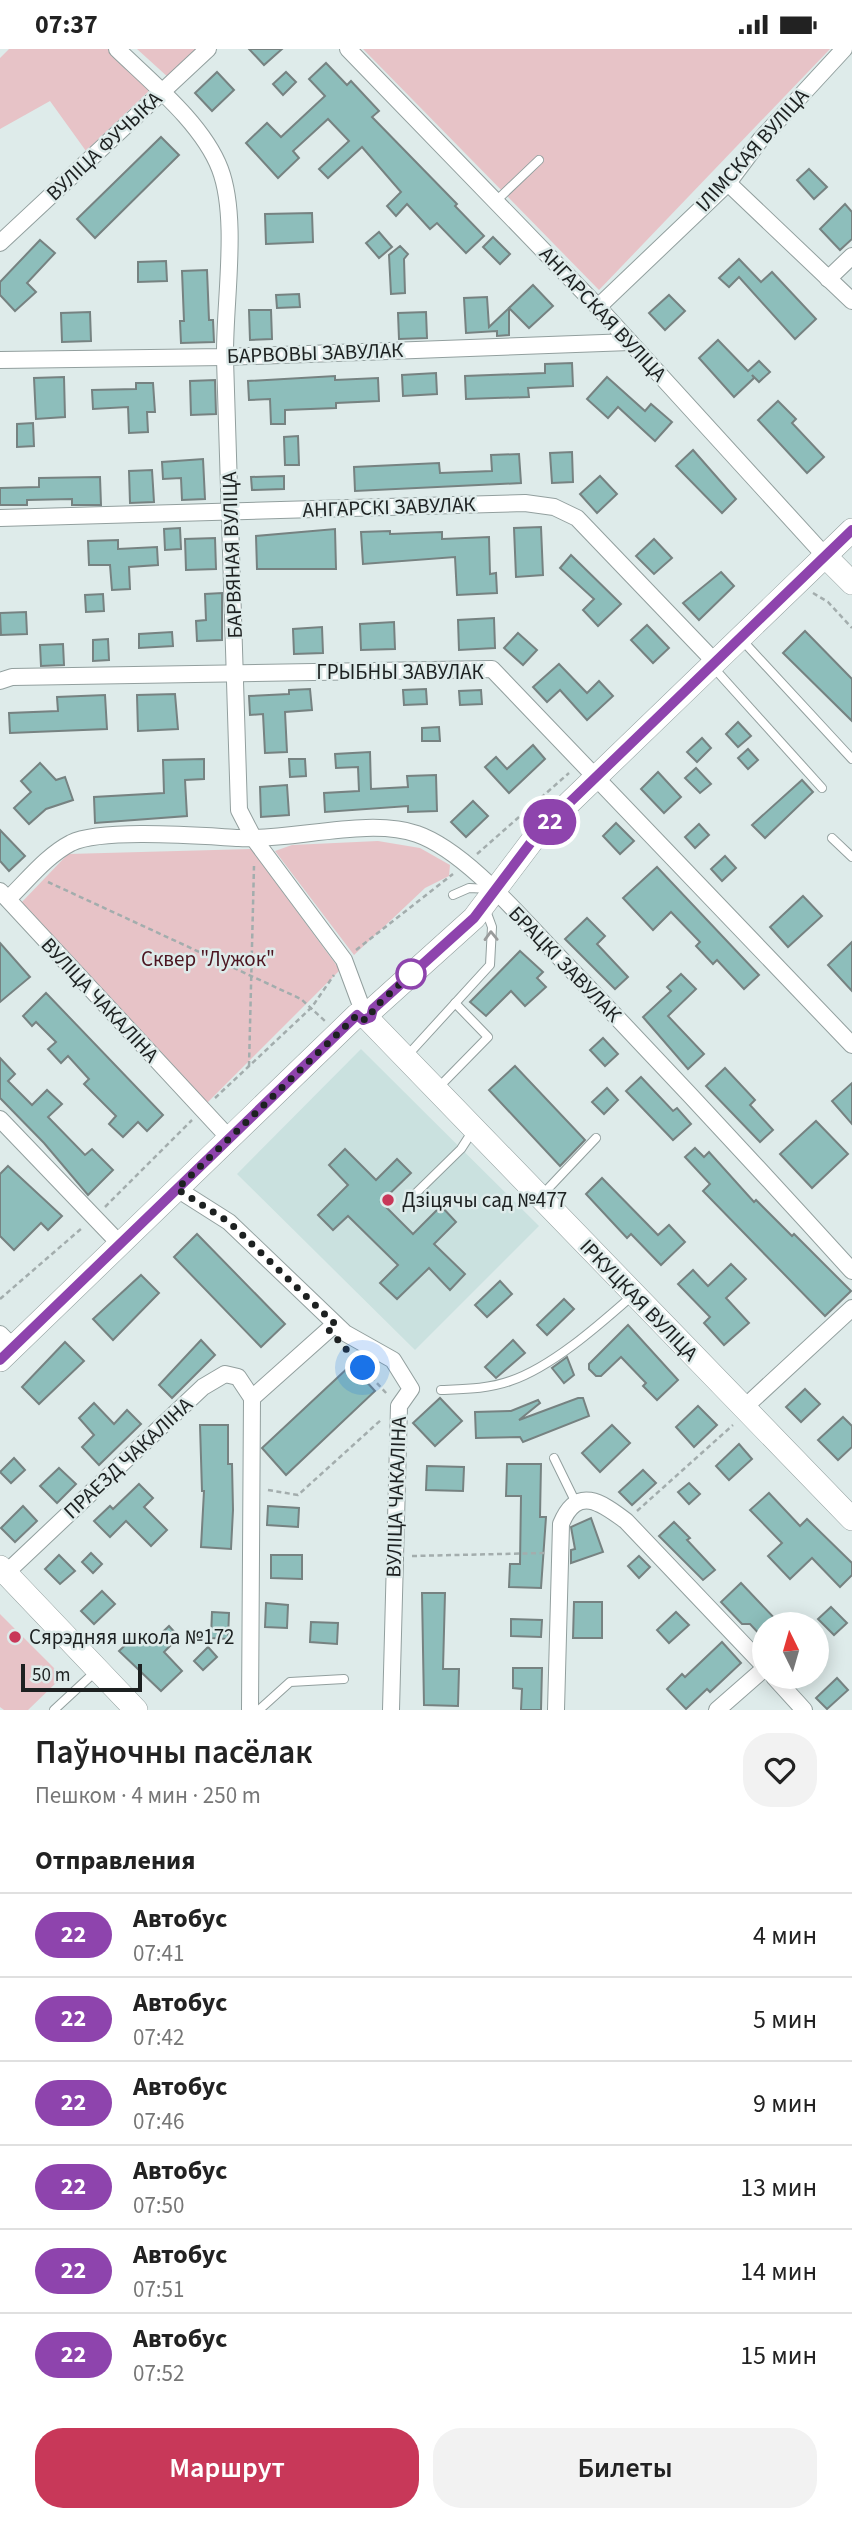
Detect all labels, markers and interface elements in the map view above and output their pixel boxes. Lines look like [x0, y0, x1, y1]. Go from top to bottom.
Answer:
text: 07:37 [35, 6, 98, 43]
street label: ІЛІМСКАЯ ВУЛІЦА [688, 81, 816, 218]
street label: ВУЛІЦА ФУЧЫКА [40, 84, 169, 208]
street label: АНГАРСКАЯ ВУЛІЦА [532, 240, 674, 389]
street label: БАРВОВЫ ЗАВУЛАК [226, 335, 405, 371]
street label: БАРВЯНАЯ ВУЛІЦА [214, 470, 250, 639]
street label: АНГАРСКІ ЗАВУЛАК [302, 489, 477, 525]
street label: ГРЫБНЫ ЗАВУЛАК [316, 657, 485, 687]
line badge: 22 [518, 799, 582, 845]
text: 22 [537, 804, 563, 839]
street label: БРАЦКІ ЗАВУЛАК [502, 899, 629, 1029]
one-way arrow [483, 930, 499, 941]
street label: ВУЛІЦА ЧАКАЛІНА [34, 931, 166, 1070]
park label: Сквер "Лужок" [141, 944, 275, 974]
unlabelled marker [396, 959, 426, 989]
place label: Дзіцячы сад №477 [402, 1185, 567, 1215]
marker: Дзіцячы сад №477 [380, 1192, 396, 1208]
street label: ІРКУЦКАЯ ВУЛІЦА [573, 1232, 705, 1368]
your location [345, 1350, 380, 1385]
street label: ПРАЕЗД ЧАКАЛІНА [57, 1390, 200, 1526]
street label: ВУЛІЦА ЧАКАЛІНА [378, 1415, 414, 1578]
north arrow [752, 1612, 830, 1689]
map controls [752, 1612, 829, 1689]
place label: Сярэдняя школа №172 [29, 1622, 235, 1652]
marker: Сярэдняя школа №172 [7, 1629, 23, 1645]
scale bar [21, 1661, 142, 1693]
text: 50 m [32, 1662, 70, 1689]
text: Паўночны пасёлак [35, 1729, 313, 1776]
button: heart [743, 1733, 817, 1807]
text: Пешком · 4 мин · 250 m [35, 1779, 261, 1812]
text: Отправления [35, 1842, 195, 1879]
text: Автобус [133, 1900, 227, 1937]
text: 22 [61, 1917, 86, 1952]
text: 4 мин [753, 1917, 817, 1954]
text: 07:41 [133, 1937, 184, 1970]
text: Автобус [133, 1984, 227, 2021]
text: 22 [61, 2001, 86, 2036]
text: 5 мин [753, 2001, 817, 2038]
text: 07:42 [133, 2021, 184, 2054]
text: Автобус [133, 2068, 227, 2105]
text: 22 [61, 2085, 86, 2120]
text: 9 мин [753, 2085, 817, 2122]
text: 07:46 [133, 2105, 184, 2138]
text: Автобус [133, 2152, 227, 2189]
text: 22 [61, 2169, 86, 2204]
text: 13 мин [740, 2169, 817, 2206]
text: 07:50 [133, 2189, 184, 2222]
text: Автобус [133, 2236, 227, 2273]
text: 22 [61, 2253, 86, 2288]
text: 14 мин [740, 2253, 817, 2290]
text: 07:51 [133, 2273, 184, 2306]
text: Автобус [133, 2320, 227, 2357]
text: 22 [61, 2337, 86, 2372]
text: 15 мин [740, 2337, 817, 2374]
text: 07:52 [133, 2357, 184, 2390]
button: Маршрут [35, 2428, 419, 2508]
button: Билеты [433, 2428, 817, 2508]

